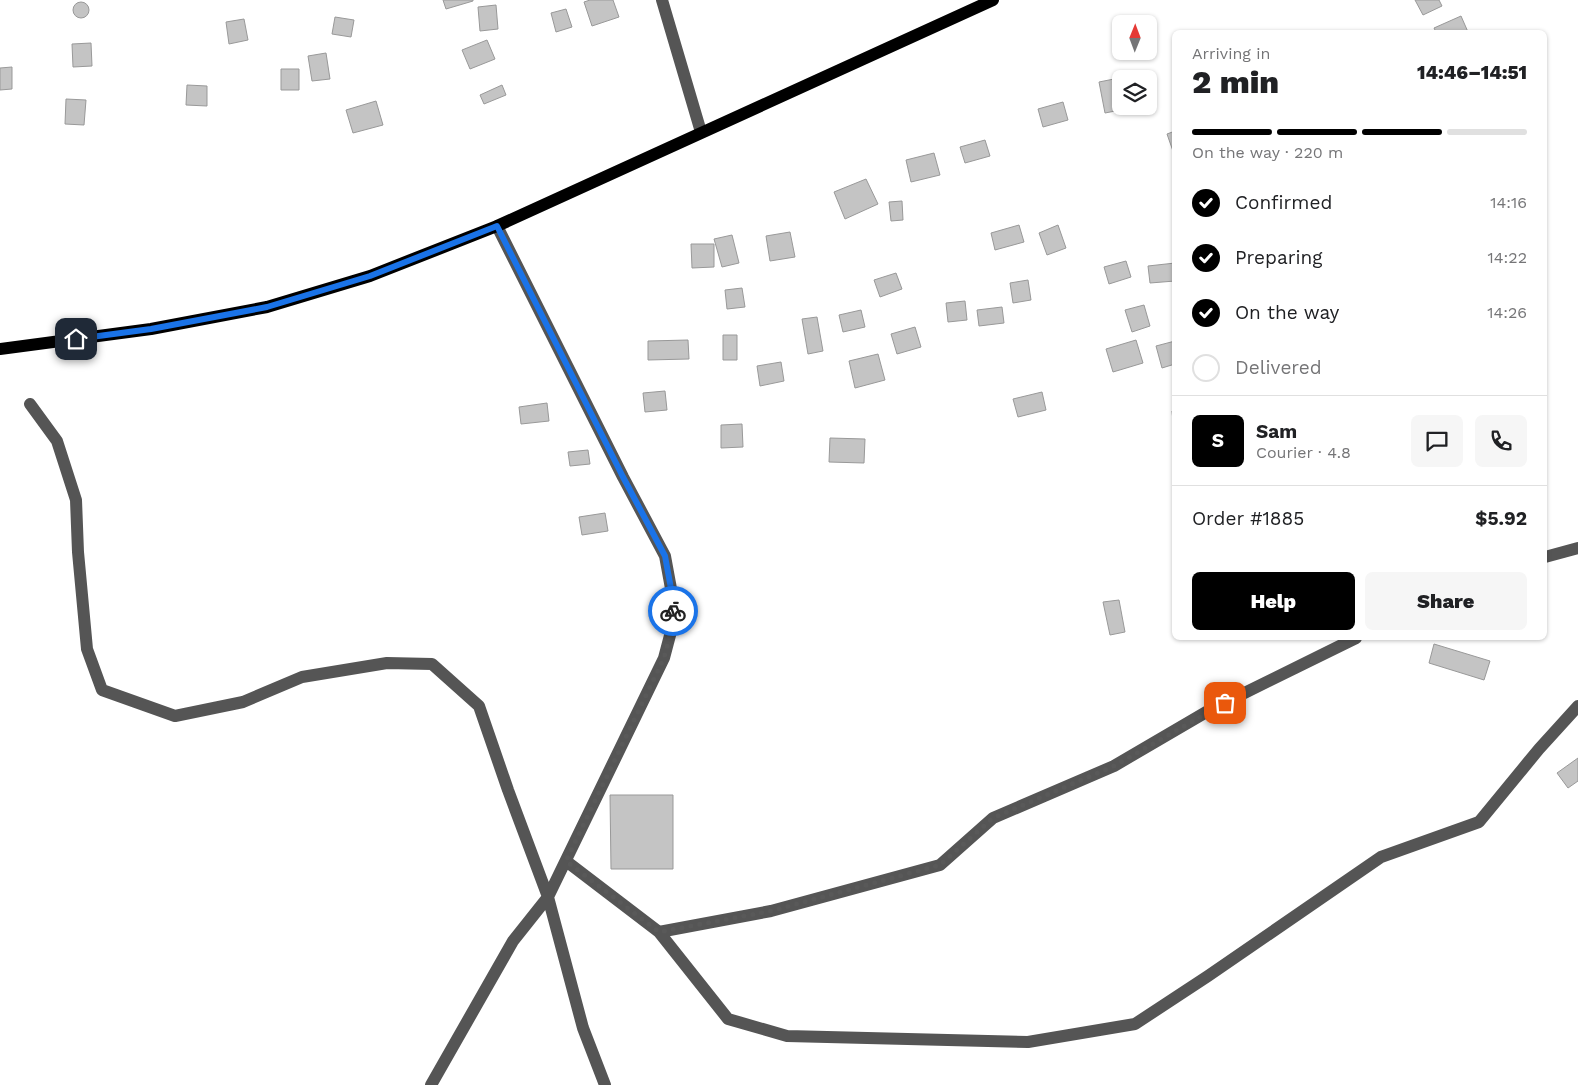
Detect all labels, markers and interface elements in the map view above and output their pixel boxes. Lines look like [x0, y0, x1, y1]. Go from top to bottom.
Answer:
north arrow [1112, 15, 1158, 60]
map controls [1112, 15, 1157, 115]
text: Arriving in [1192, 44, 1270, 63]
text: 14:46–14:51 [1417, 61, 1527, 84]
text: 2 min [1192, 63, 1279, 101]
button: layers [1112, 70, 1157, 115]
text: On the way · 220 m [1192, 143, 1343, 162]
icon: check [1192, 189, 1220, 217]
text: Confirmed [1235, 191, 1332, 214]
text: 14:16 [1490, 193, 1527, 212]
icon: check [1192, 244, 1220, 272]
text: Preparing [1235, 246, 1322, 269]
text: 14:22 [1488, 248, 1527, 267]
icon: check [1192, 299, 1220, 327]
text: On the way [1235, 301, 1339, 324]
text: 14:26 [1487, 303, 1527, 322]
pin [55, 318, 97, 360]
icon: home [62, 325, 90, 353]
text: Delivered [1235, 356, 1322, 379]
button: chat [1411, 415, 1463, 467]
button: phone [1475, 415, 1527, 467]
text: Sam [1256, 420, 1297, 443]
text: S [1212, 429, 1224, 452]
text: Courier · 4.8 [1256, 443, 1351, 462]
text: Order #1885 [1192, 507, 1304, 530]
text: $5.92 [1475, 507, 1527, 530]
button: Help [1192, 572, 1355, 630]
button: Share [1365, 572, 1527, 630]
courier [648, 586, 698, 636]
icon: bike [659, 597, 687, 625]
pin [1204, 682, 1246, 724]
icon: bag [1211, 689, 1239, 717]

